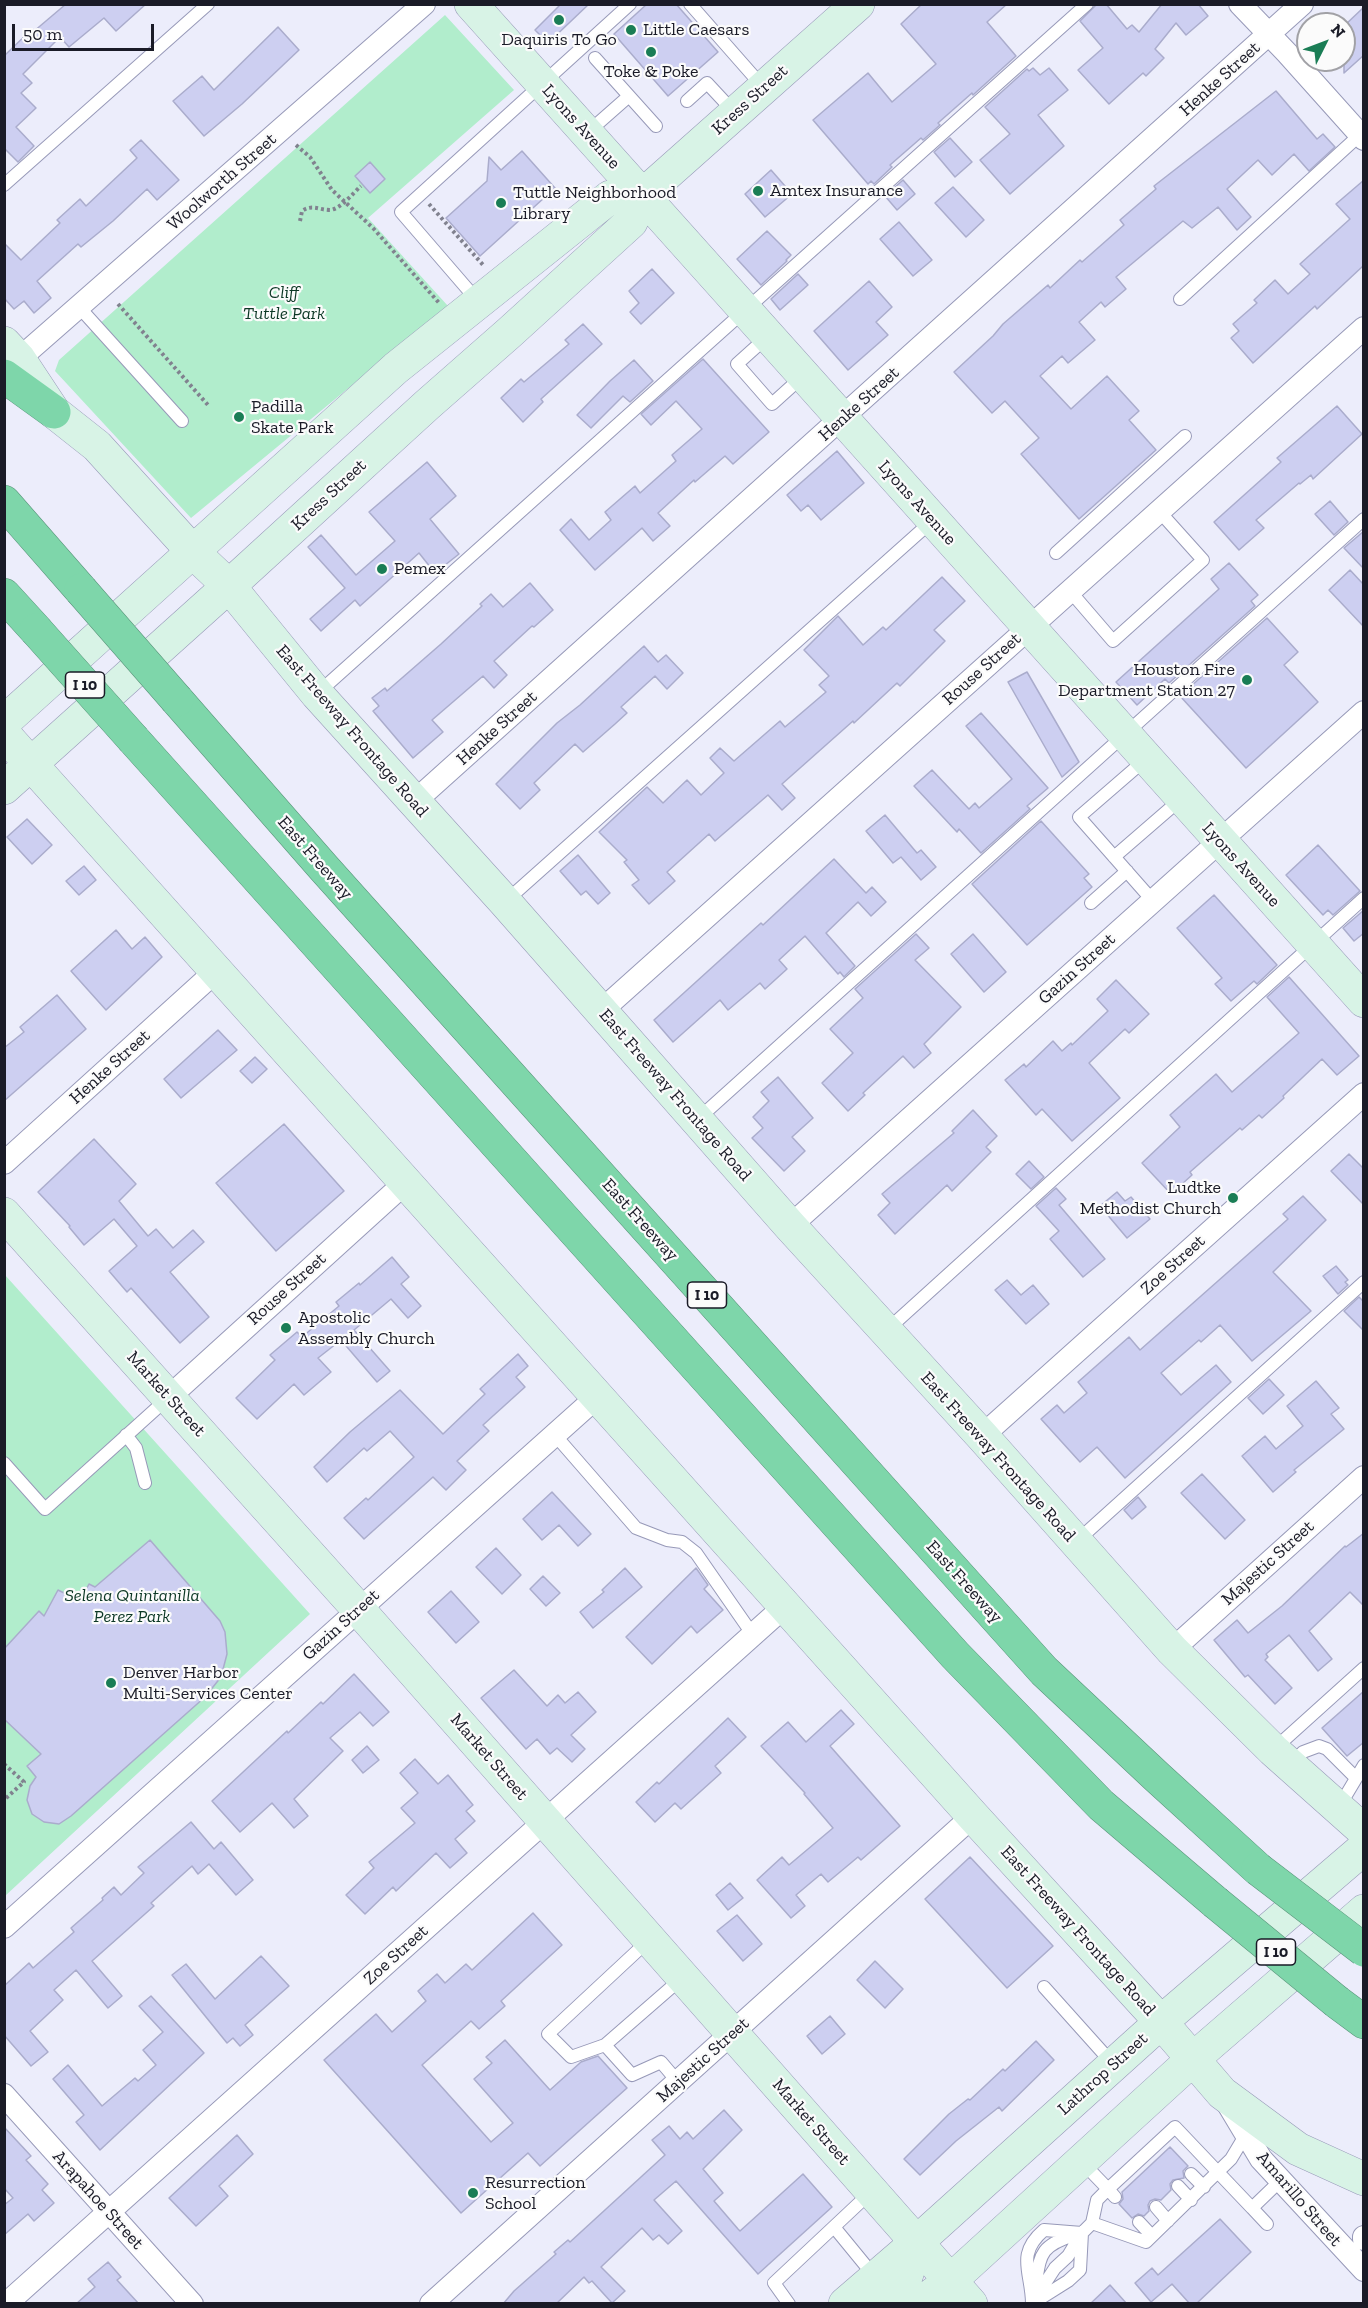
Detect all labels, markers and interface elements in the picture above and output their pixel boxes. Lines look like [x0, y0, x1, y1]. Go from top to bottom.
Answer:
scale bar [15, 12, 158, 50]
north arrow [1296, 12, 1356, 72]
marker: Daquiris To Go [552, 13, 566, 27]
place label: Little Caesars [643, 19, 749, 41]
text: N [1327, 20, 1349, 42]
text: 50 m [23, 23, 62, 45]
marker: Little Caesars [624, 23, 638, 37]
place label: Daquiris To Go [501, 29, 617, 51]
street label: Henke Street [1175, 37, 1265, 121]
marker: Toke & Poke [644, 45, 658, 59]
street label: Kress Street [708, 60, 792, 140]
place label: Toke & Poke [604, 61, 698, 83]
street label: Lyons Avenue [537, 80, 625, 174]
street label: Woolworth Street [163, 129, 281, 235]
place label: Amtex Insurance [770, 180, 903, 202]
place label: Tuttle Neighborhood Library [513, 182, 676, 224]
marker: Amtex Insurance [751, 184, 765, 198]
marker: Tuttle Neighborhood Library [494, 196, 508, 210]
park label: Cliff Tuttle Park [243, 282, 325, 324]
street label: Henke Street [814, 362, 904, 446]
place label: Padilla Skate Park [251, 396, 334, 438]
marker: Padilla Skate Park [232, 410, 246, 424]
street label: Kress Street [287, 455, 371, 535]
street label: Lyons Avenue [873, 456, 961, 550]
place label: Pemex [394, 558, 445, 580]
marker: Pemex [375, 562, 389, 576]
street label: Rouse Street [938, 628, 1026, 710]
street label: East Freeway Frontage Road [271, 640, 433, 822]
place label: Houston Fire Department Station 27 [1058, 659, 1235, 702]
road number: I 10 [66, 672, 104, 698]
marker: Houston Fire Department Station 27 [1240, 673, 1254, 687]
street label: Henke Street [452, 686, 542, 770]
street label: East Freeway [273, 812, 357, 904]
street label: Lyons Avenue [1197, 818, 1285, 912]
street label: Gazin Street [1034, 929, 1120, 1009]
street label: East Freeway Frontage Road [594, 1004, 756, 1186]
street label: Henke Street [65, 1025, 155, 1109]
street label: East Freeway [597, 1174, 683, 1266]
place label: Ludtke Methodist Church [1080, 1177, 1221, 1220]
marker: Ludtke Methodist Church [1226, 1191, 1240, 1205]
street label: Zoe Street [1136, 1230, 1210, 1300]
street label: Rouse Street [243, 1248, 331, 1330]
road number: I 10 [688, 1282, 726, 1308]
place label: Apostolic Assembly Church [298, 1307, 435, 1350]
marker: Apostolic Assembly Church [279, 1321, 293, 1335]
street label: Market Street [122, 1347, 210, 1441]
street label: East Freeway Frontage Road [916, 1368, 1080, 1546]
street label: Majestic Street [1217, 1516, 1319, 1610]
street label: East Freeway [921, 1536, 1007, 1628]
park label: Selena Quintanilla Perez Park [64, 1585, 200, 1628]
street label: Gazin Street [298, 1585, 384, 1665]
place label: Denver Harbor Multi-Services Center [123, 1662, 293, 1704]
marker: Denver Harbor Multi-Services Center [104, 1676, 118, 1690]
street label: Market Street [446, 1709, 532, 1805]
street label: East Freeway Frontage Road [996, 1842, 1160, 2020]
street label: Zoe Street [359, 1920, 433, 1990]
road number: I 10 [1256, 1939, 1296, 1965]
street label: Majestic Street [652, 2013, 754, 2107]
street label: Lathrop Street [1054, 2028, 1152, 2120]
street label: Market Street [768, 2074, 854, 2170]
street label: Arapahoe Street [48, 2146, 148, 2254]
street label: Amarillo Street [1252, 2147, 1346, 2251]
place label: Resurrection School [485, 2172, 585, 2214]
marker: Resurrection School [466, 2186, 480, 2200]

